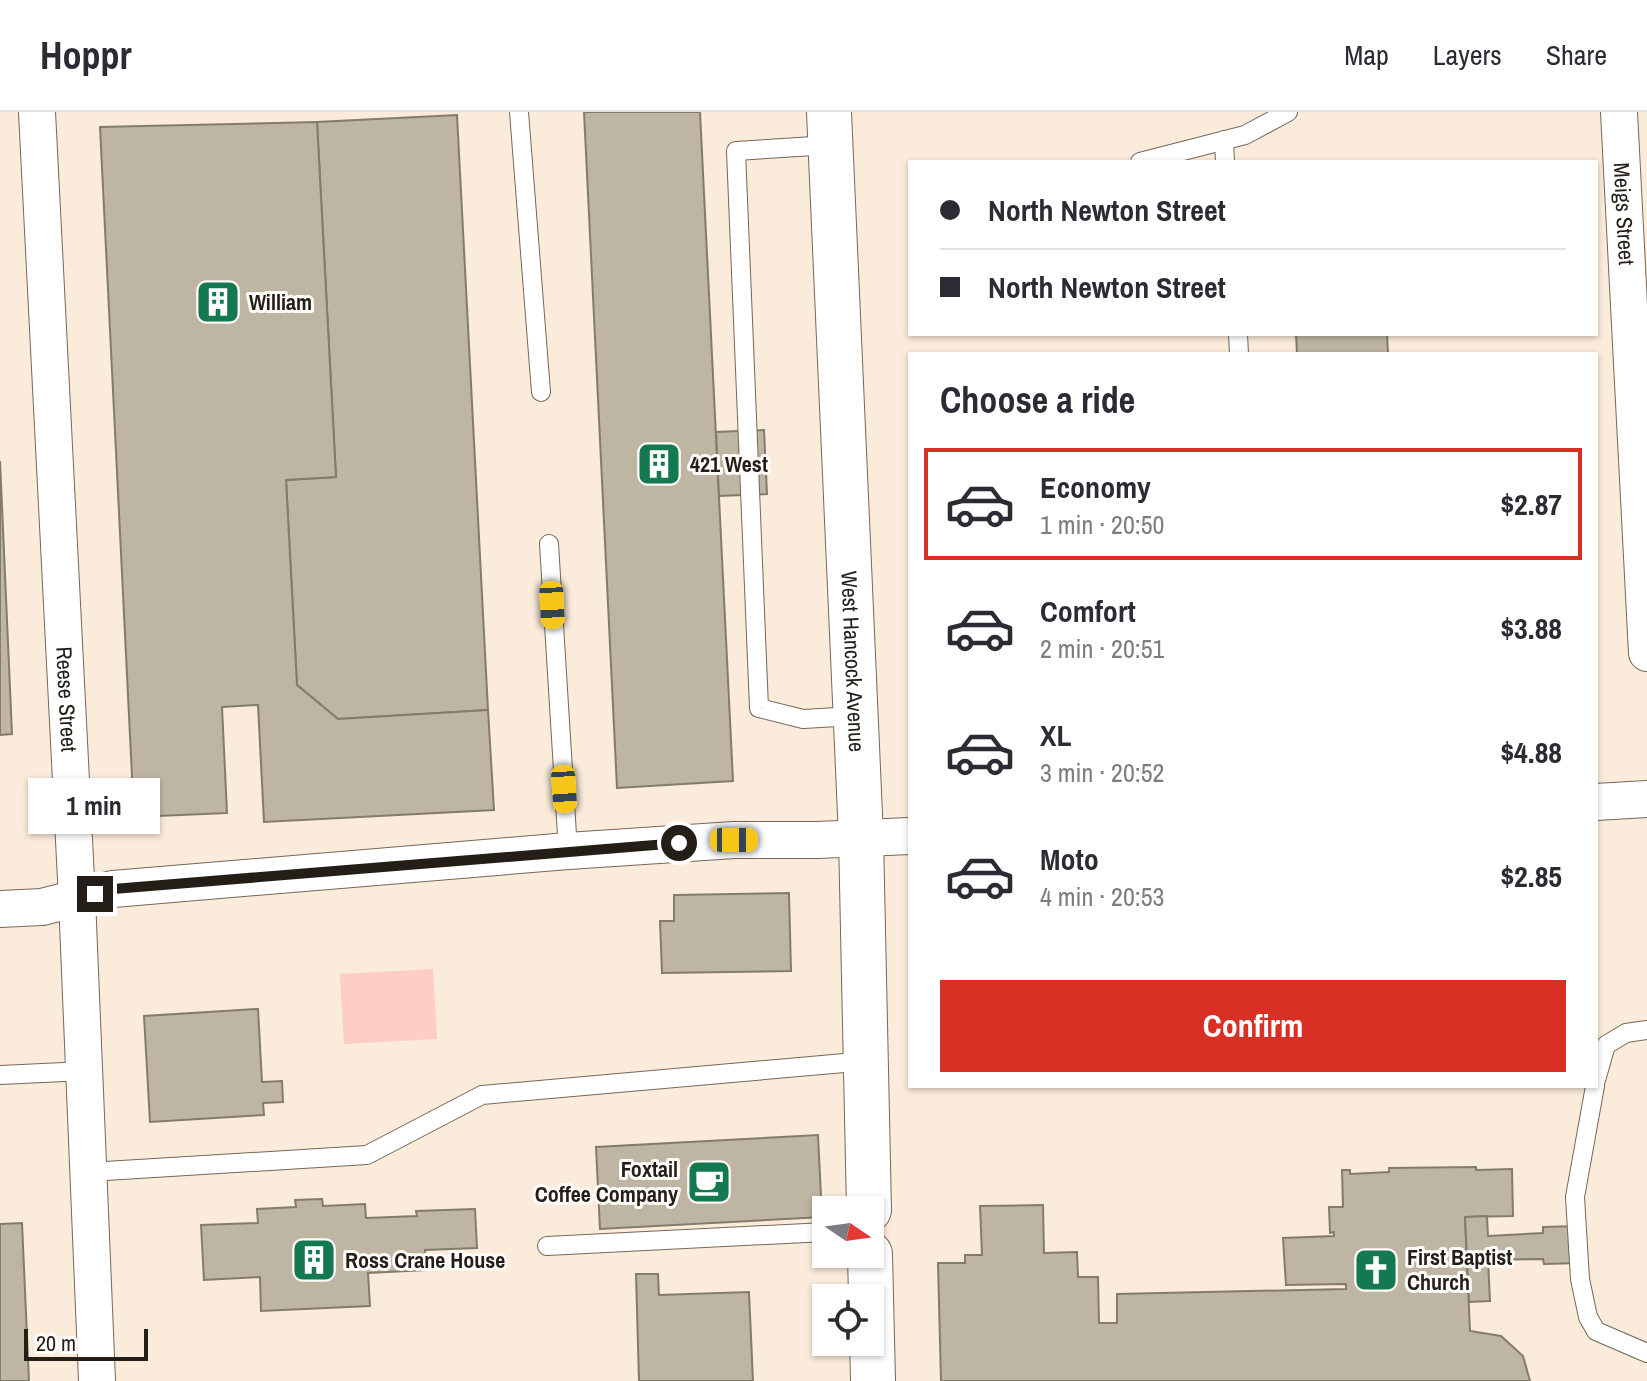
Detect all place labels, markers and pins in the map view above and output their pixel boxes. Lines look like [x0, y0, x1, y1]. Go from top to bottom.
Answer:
building icon: William [194, 278, 242, 326]
place label: William [249, 287, 312, 317]
building icon: 421 West [635, 440, 683, 488]
place label: 421 West [690, 449, 768, 479]
place label: Foxtail Coffee Company [535, 1154, 678, 1209]
cafe icon: Foxtail Coffee Company [685, 1158, 733, 1206]
building icon: Ross Crane House [290, 1236, 338, 1284]
place label: First Baptist Church [1407, 1242, 1512, 1297]
place label: Ross Crane House [345, 1245, 505, 1275]
church icon: First Baptist Church [1352, 1246, 1400, 1294]

